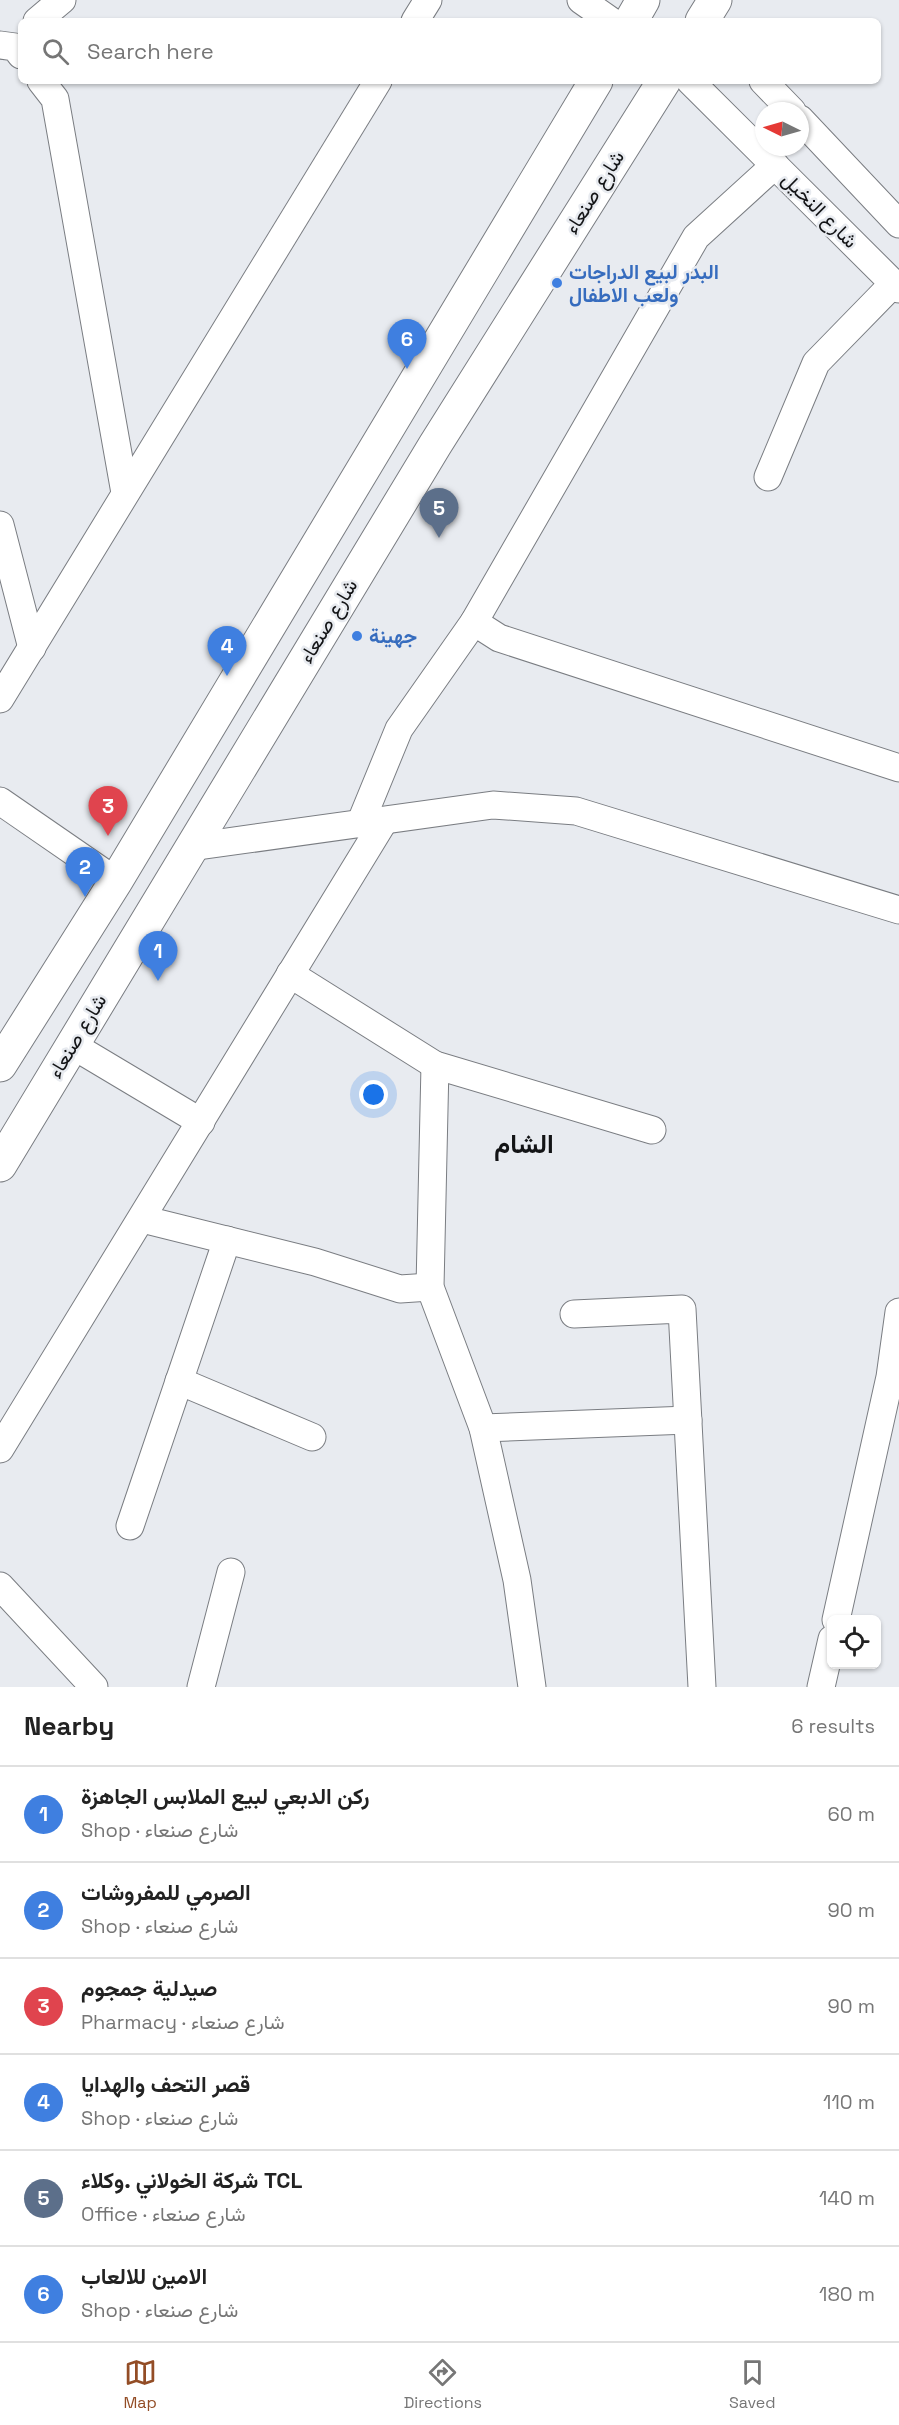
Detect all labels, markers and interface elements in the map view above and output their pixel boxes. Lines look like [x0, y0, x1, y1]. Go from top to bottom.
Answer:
search box [18, 18, 881, 84]
icon: search [39, 35, 72, 68]
text: Search here [87, 37, 214, 65]
north arrow [755, 102, 809, 156]
street label: شارع صنعاء [558, 145, 631, 239]
street label: شارع النخيل [776, 166, 864, 254]
place label: البدر لبيع الدراجات ولعب الاطفال [569, 259, 719, 308]
marker: البدر لبيع الدراجات ولعب الاطفال [550, 276, 564, 290]
pin: 6 [388, 320, 426, 369]
pin: 5 [420, 488, 458, 538]
street label: شارع صنعاء [293, 574, 364, 668]
place label: جهينة [369, 623, 417, 649]
pin: 4 [208, 626, 246, 676]
marker: جهينة [350, 629, 364, 643]
pin: 3 [88, 786, 128, 836]
pin: 2 [66, 848, 104, 897]
pin: 1 [138, 932, 178, 981]
street label: شارع صنعاء [42, 989, 113, 1083]
your location [359, 1080, 388, 1109]
district label: الشام [494, 1127, 554, 1161]
map controls [827, 1615, 881, 1669]
button: locate [827, 1615, 881, 1669]
text: Nearby [24, 1709, 114, 1743]
text: 6 results [791, 1713, 875, 1739]
text: ركن الدبعي لبيع الملابس الجاهزة [81, 1782, 369, 1810]
text: 1 [39, 1801, 48, 1827]
text: 60 m [828, 1801, 875, 1827]
text: Shop · شارع صنعاء [81, 1817, 238, 1843]
text: الصرمي للمفروشات [81, 1878, 251, 1906]
text: 2 [38, 1897, 49, 1923]
text: 90 m [828, 1897, 875, 1923]
text: Shop · شارع صنعاء [81, 1913, 238, 1939]
text: صيدلية جمجوم [81, 1974, 217, 2002]
text: 3 [37, 1993, 50, 2019]
text: 90 m [828, 1993, 875, 2019]
text: Pharmacy · شارع صنعاء [81, 2009, 285, 2035]
text: قصر التحف والهدايا [81, 2070, 250, 2098]
text: 4 [37, 2089, 50, 2115]
text: 110 m [823, 2089, 875, 2115]
text: Shop · شارع صنعاء [81, 2105, 238, 2131]
text: شركة الخولاني .وكلاء TCL [81, 2166, 302, 2194]
text: 5 [38, 2185, 50, 2211]
text: 140 m [819, 2185, 875, 2211]
text: Office · شارع صنعاء [81, 2201, 246, 2227]
text: الامين للالعاب [81, 2262, 207, 2290]
text: 6 [37, 2281, 50, 2307]
text: 180 m [819, 2281, 875, 2307]
text: Shop · شارع صنعاء [81, 2297, 238, 2323]
tab: Map [123, 2356, 157, 2413]
tab: Directions [404, 2356, 482, 2413]
tab: Saved [729, 2356, 776, 2413]

